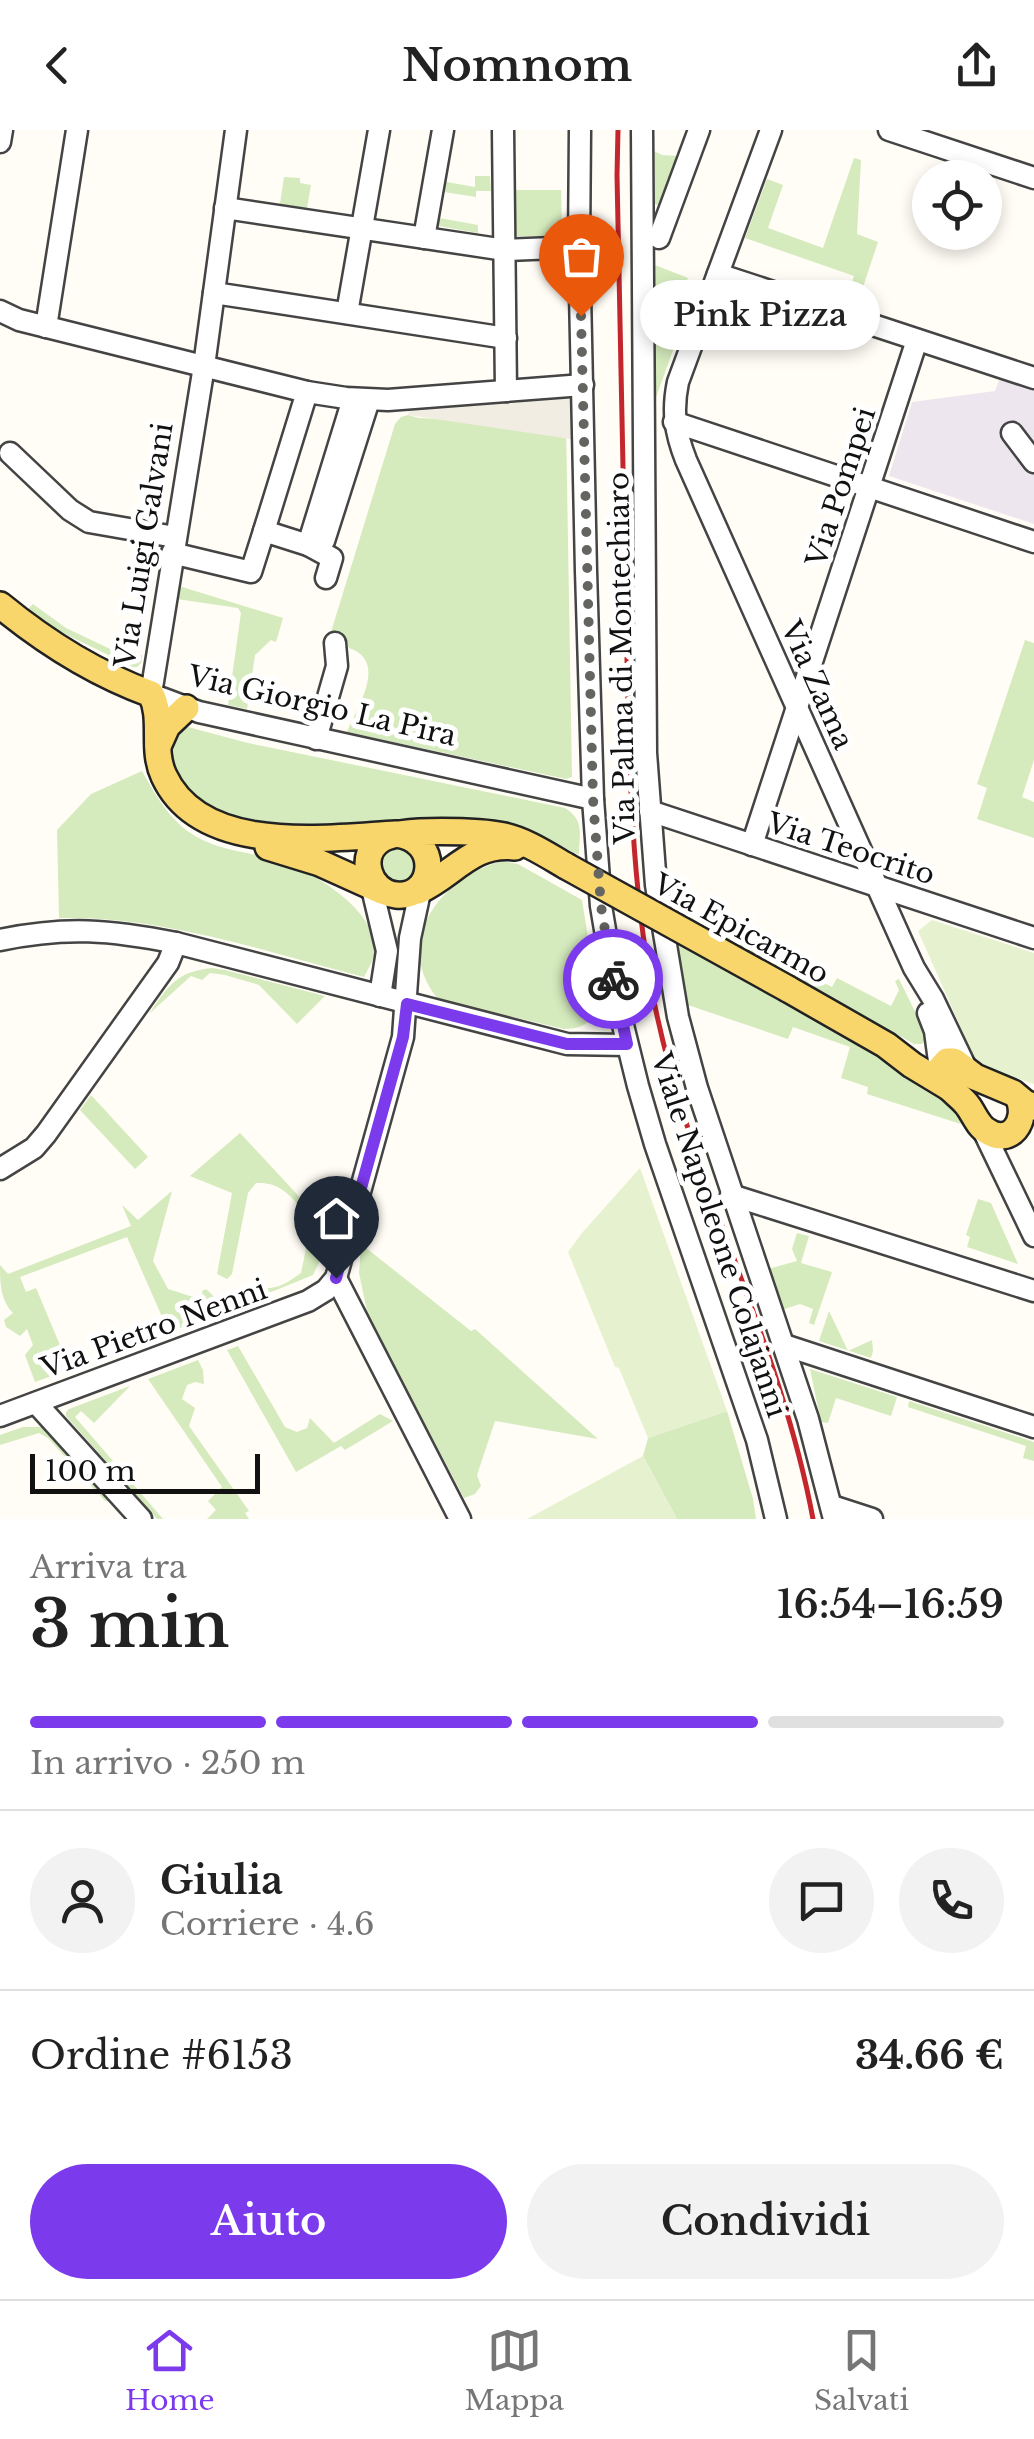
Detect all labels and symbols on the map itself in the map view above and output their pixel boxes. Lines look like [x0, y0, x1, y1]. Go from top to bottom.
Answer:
pin [539, 214, 624, 317]
callout: Pink Pizza [641, 281, 881, 351]
street label: Via Pompei [798, 403, 883, 572]
street label: Via Luigi Galvani [107, 420, 181, 671]
street label: Via Palma di Montechiaro [601, 471, 643, 846]
street label: Via Zama [773, 614, 861, 755]
street label: Via Giorgio La Pira [184, 658, 460, 754]
street label: Via Teocrito [762, 805, 939, 893]
street label: Via Epicarmo [646, 866, 835, 992]
courier [563, 929, 663, 1029]
street label: Viale Napoleone Colajanni [643, 1047, 795, 1422]
pin [294, 1176, 379, 1279]
street label: Via Pietro Nenni [35, 1272, 272, 1386]
scale bar [30, 1449, 260, 1494]

